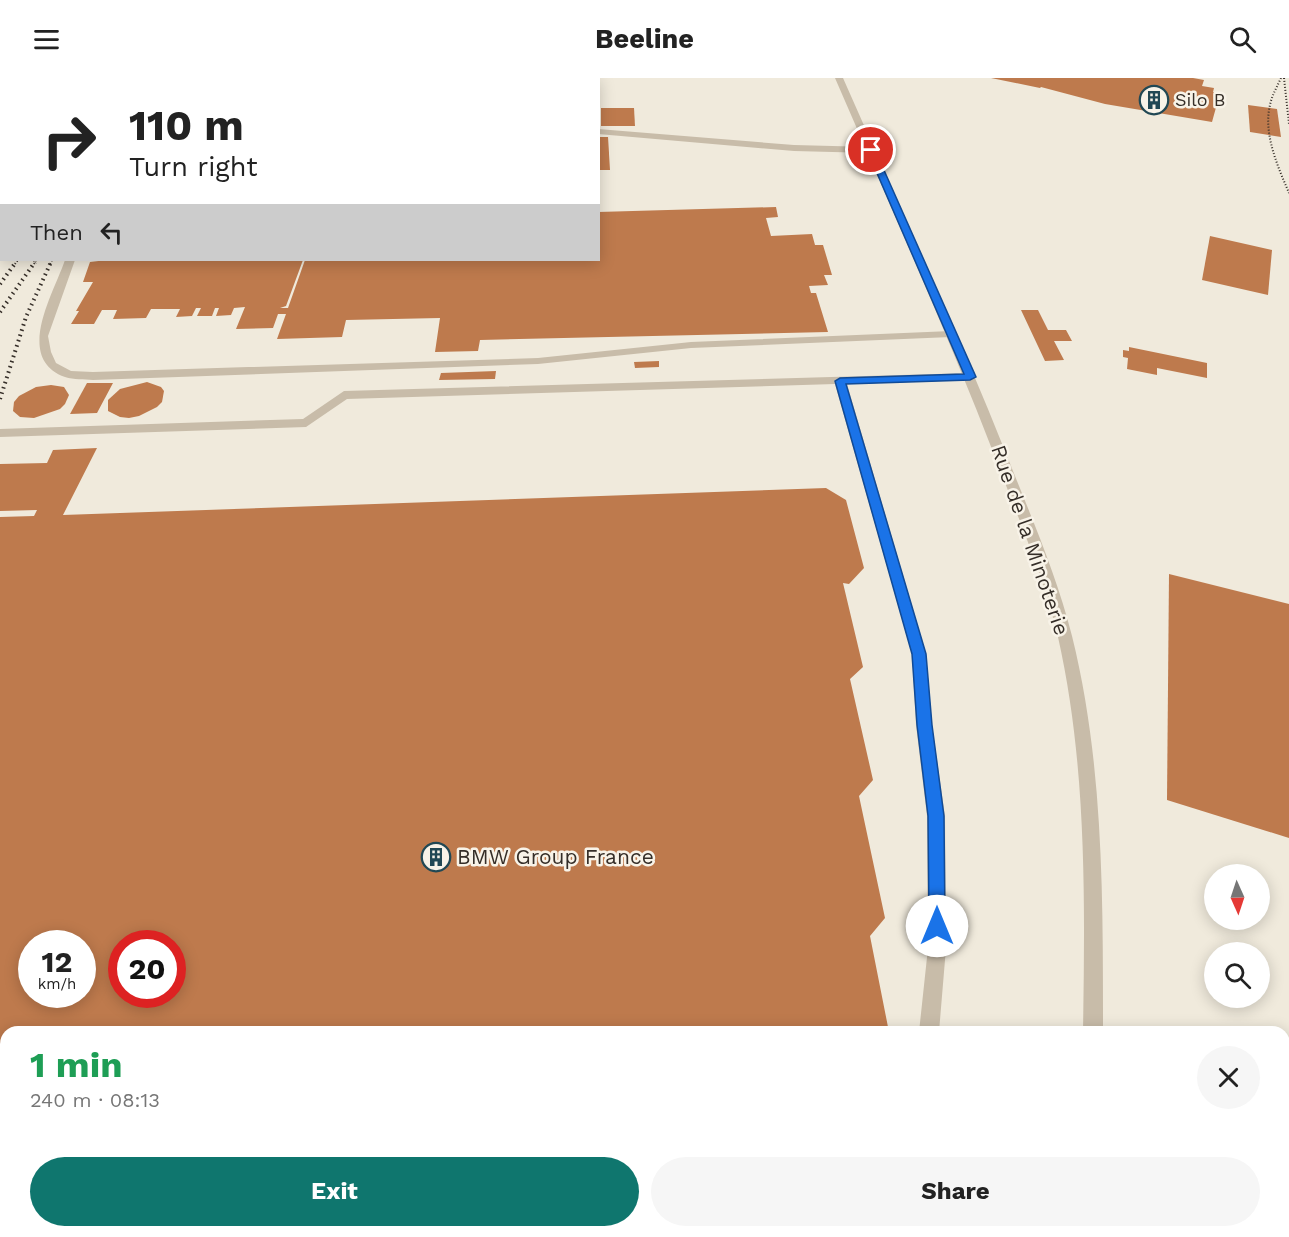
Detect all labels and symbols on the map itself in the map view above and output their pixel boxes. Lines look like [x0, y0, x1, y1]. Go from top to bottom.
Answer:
building icon: Silo B [1138, 84, 1170, 116]
place label: Silo B [1175, 89, 1225, 110]
pin [845, 124, 896, 175]
street label: Rue de la Minoterie [986, 441, 1075, 638]
building icon: BMW Group France [420, 841, 452, 873]
place label: BMW Group France [457, 844, 654, 869]
north arrow [1204, 864, 1270, 930]
position arrow [905, 894, 969, 958]
speed limit sign: 20 [108, 930, 186, 1008]

